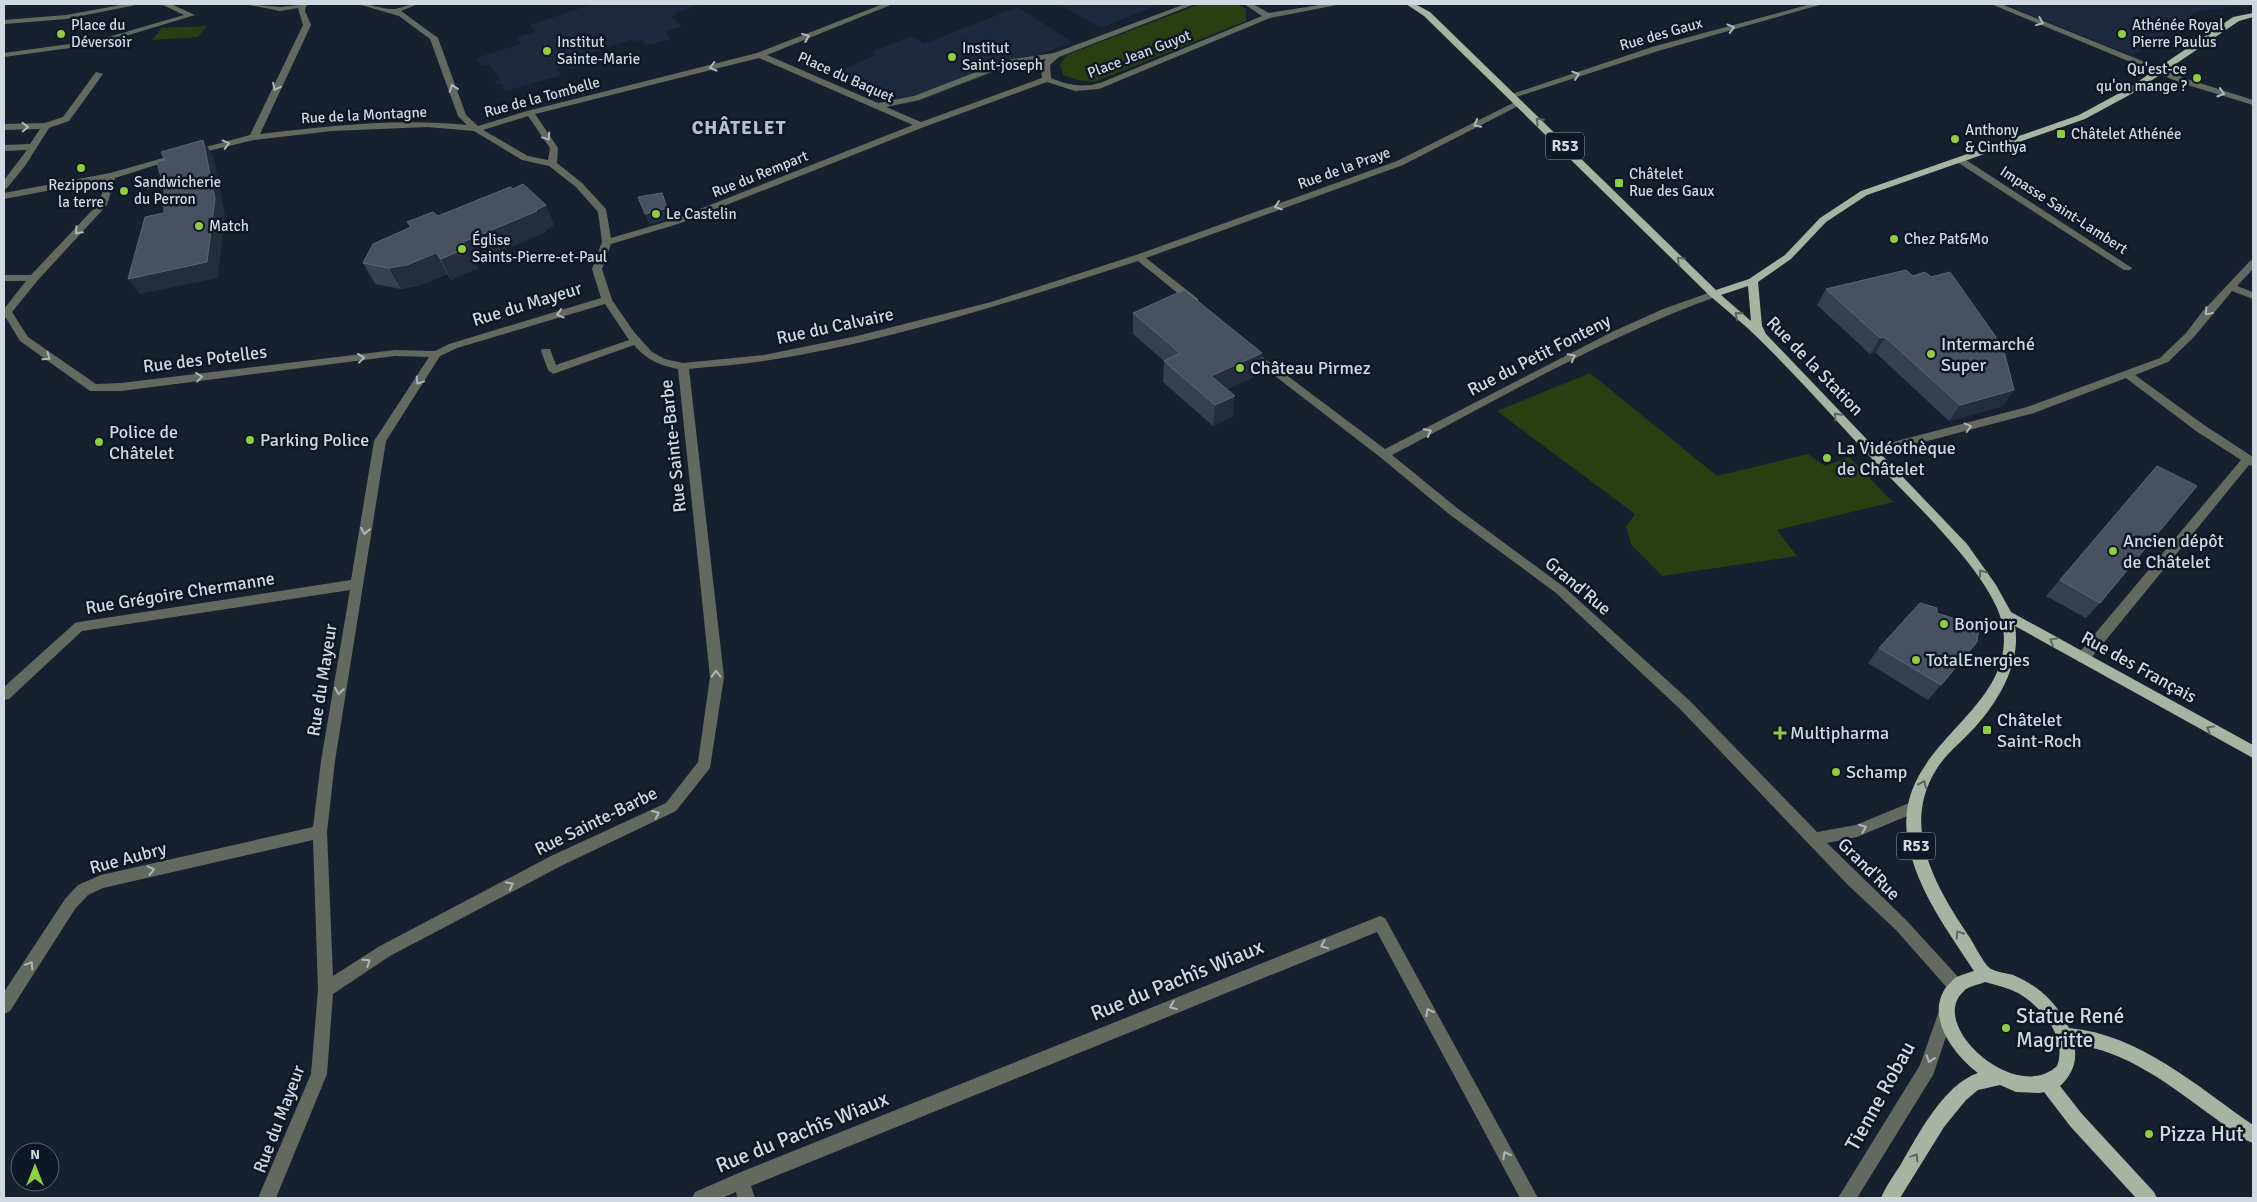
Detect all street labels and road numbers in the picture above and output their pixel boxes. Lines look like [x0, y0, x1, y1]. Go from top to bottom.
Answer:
street label: Rue des Gaux [1618, 14, 1705, 54]
street label: Place Jean Guyot [1085, 26, 1193, 82]
street label: Place du Baquet [795, 48, 897, 106]
street label: Rue de la Tombelle [482, 73, 602, 121]
street label: Rue de la Montagne [300, 103, 428, 127]
road number: R53 [1546, 132, 1584, 160]
street label: Rue de la Praye [1295, 143, 1393, 193]
street label: Rue du Rempart [709, 147, 811, 201]
street label: Impasse Saint-Lambert [1997, 162, 2131, 258]
street label: Rue du Mayeur [469, 277, 585, 331]
street label: Rue du Calvaire [775, 303, 895, 349]
street label: Rue du Petit Fonteny [1464, 309, 1615, 401]
street label: Rue de la Station [1762, 312, 1868, 420]
street label: Rue des Potelles [142, 340, 268, 378]
street label: Rue Sainte-Barbe [655, 378, 691, 514]
street label: Grand'Rue [1540, 552, 1616, 620]
street label: Rue Grégoire Chermanne [84, 567, 276, 619]
street label: Rue du Mayeur [302, 622, 342, 738]
street label: Rue des Français [2078, 626, 2201, 708]
street label: Rue Sainte-Barbe [531, 782, 661, 860]
road number: R53 [1897, 832, 1935, 859]
street label: Grand'Rue [1833, 833, 1905, 905]
street label: Rue Aubry [87, 837, 169, 879]
street label: Rue du Pachîs Wiaux [1087, 933, 1268, 1027]
street label: Tienne Robau [1839, 1037, 1921, 1155]
street label: Rue du Mayeur [248, 1062, 310, 1176]
street label: Rue du Pachîs Wiaux [712, 1085, 893, 1179]

